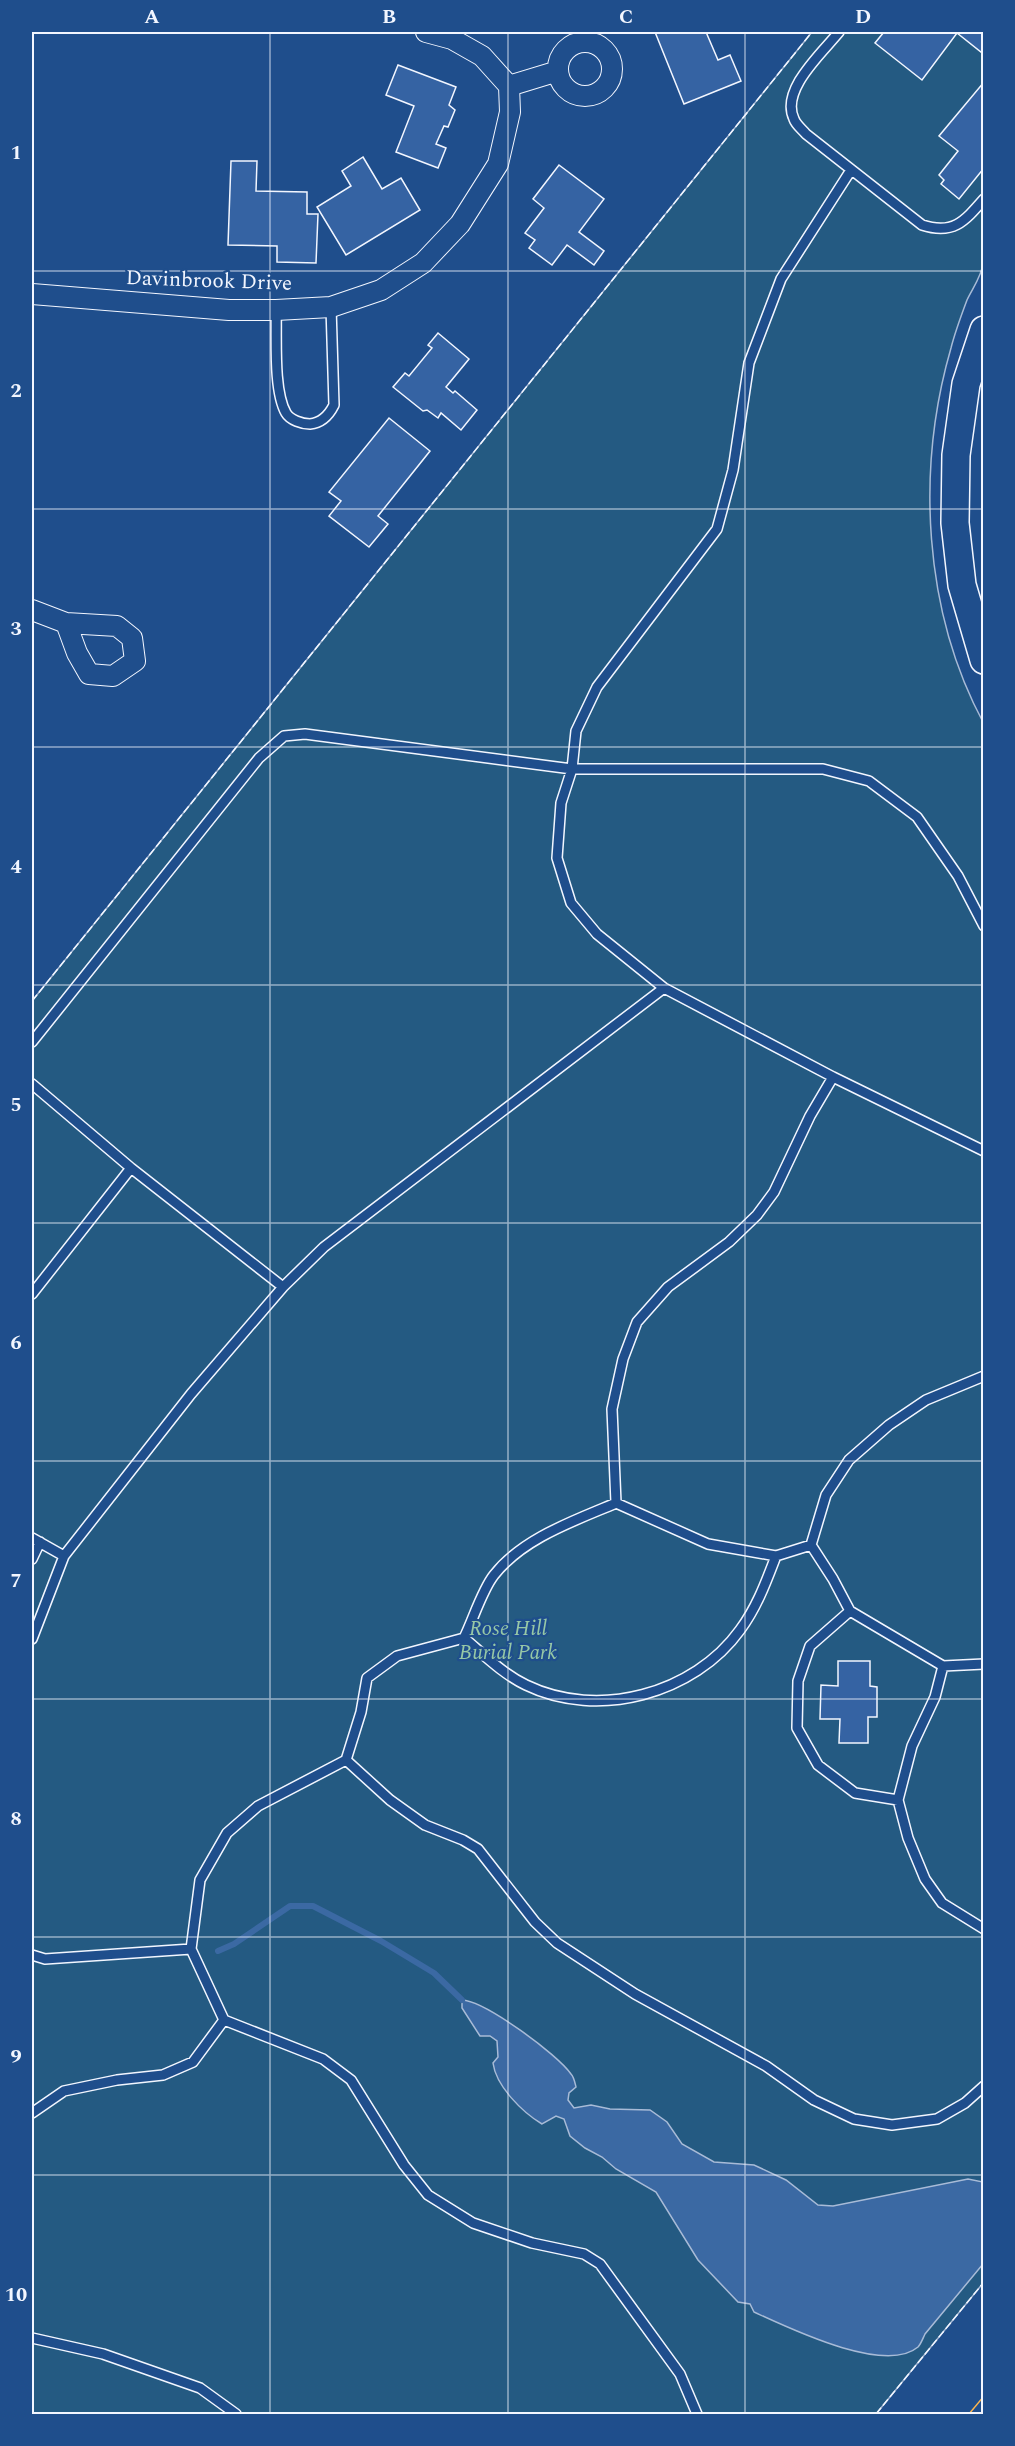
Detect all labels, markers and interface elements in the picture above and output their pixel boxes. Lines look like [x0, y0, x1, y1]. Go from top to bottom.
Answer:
text: A [144, 2, 160, 32]
text: B [382, 2, 396, 32]
text: C [619, 2, 633, 32]
text: D [855, 2, 871, 32]
text: 1 [10, 138, 22, 168]
street label: Davinbrook Drive [125, 262, 293, 300]
text: 2 [10, 376, 22, 406]
text: 3 [10, 614, 22, 644]
text: 4 [10, 852, 22, 882]
text: 5 [10, 1090, 22, 1120]
text: 6 [10, 1328, 22, 1358]
text: 7 [10, 1566, 22, 1596]
park label: Rose Hill Burial Park [459, 1613, 557, 1669]
text: 8 [10, 1804, 22, 1834]
text: 9 [10, 2042, 22, 2072]
text: 10 [5, 2280, 27, 2310]

